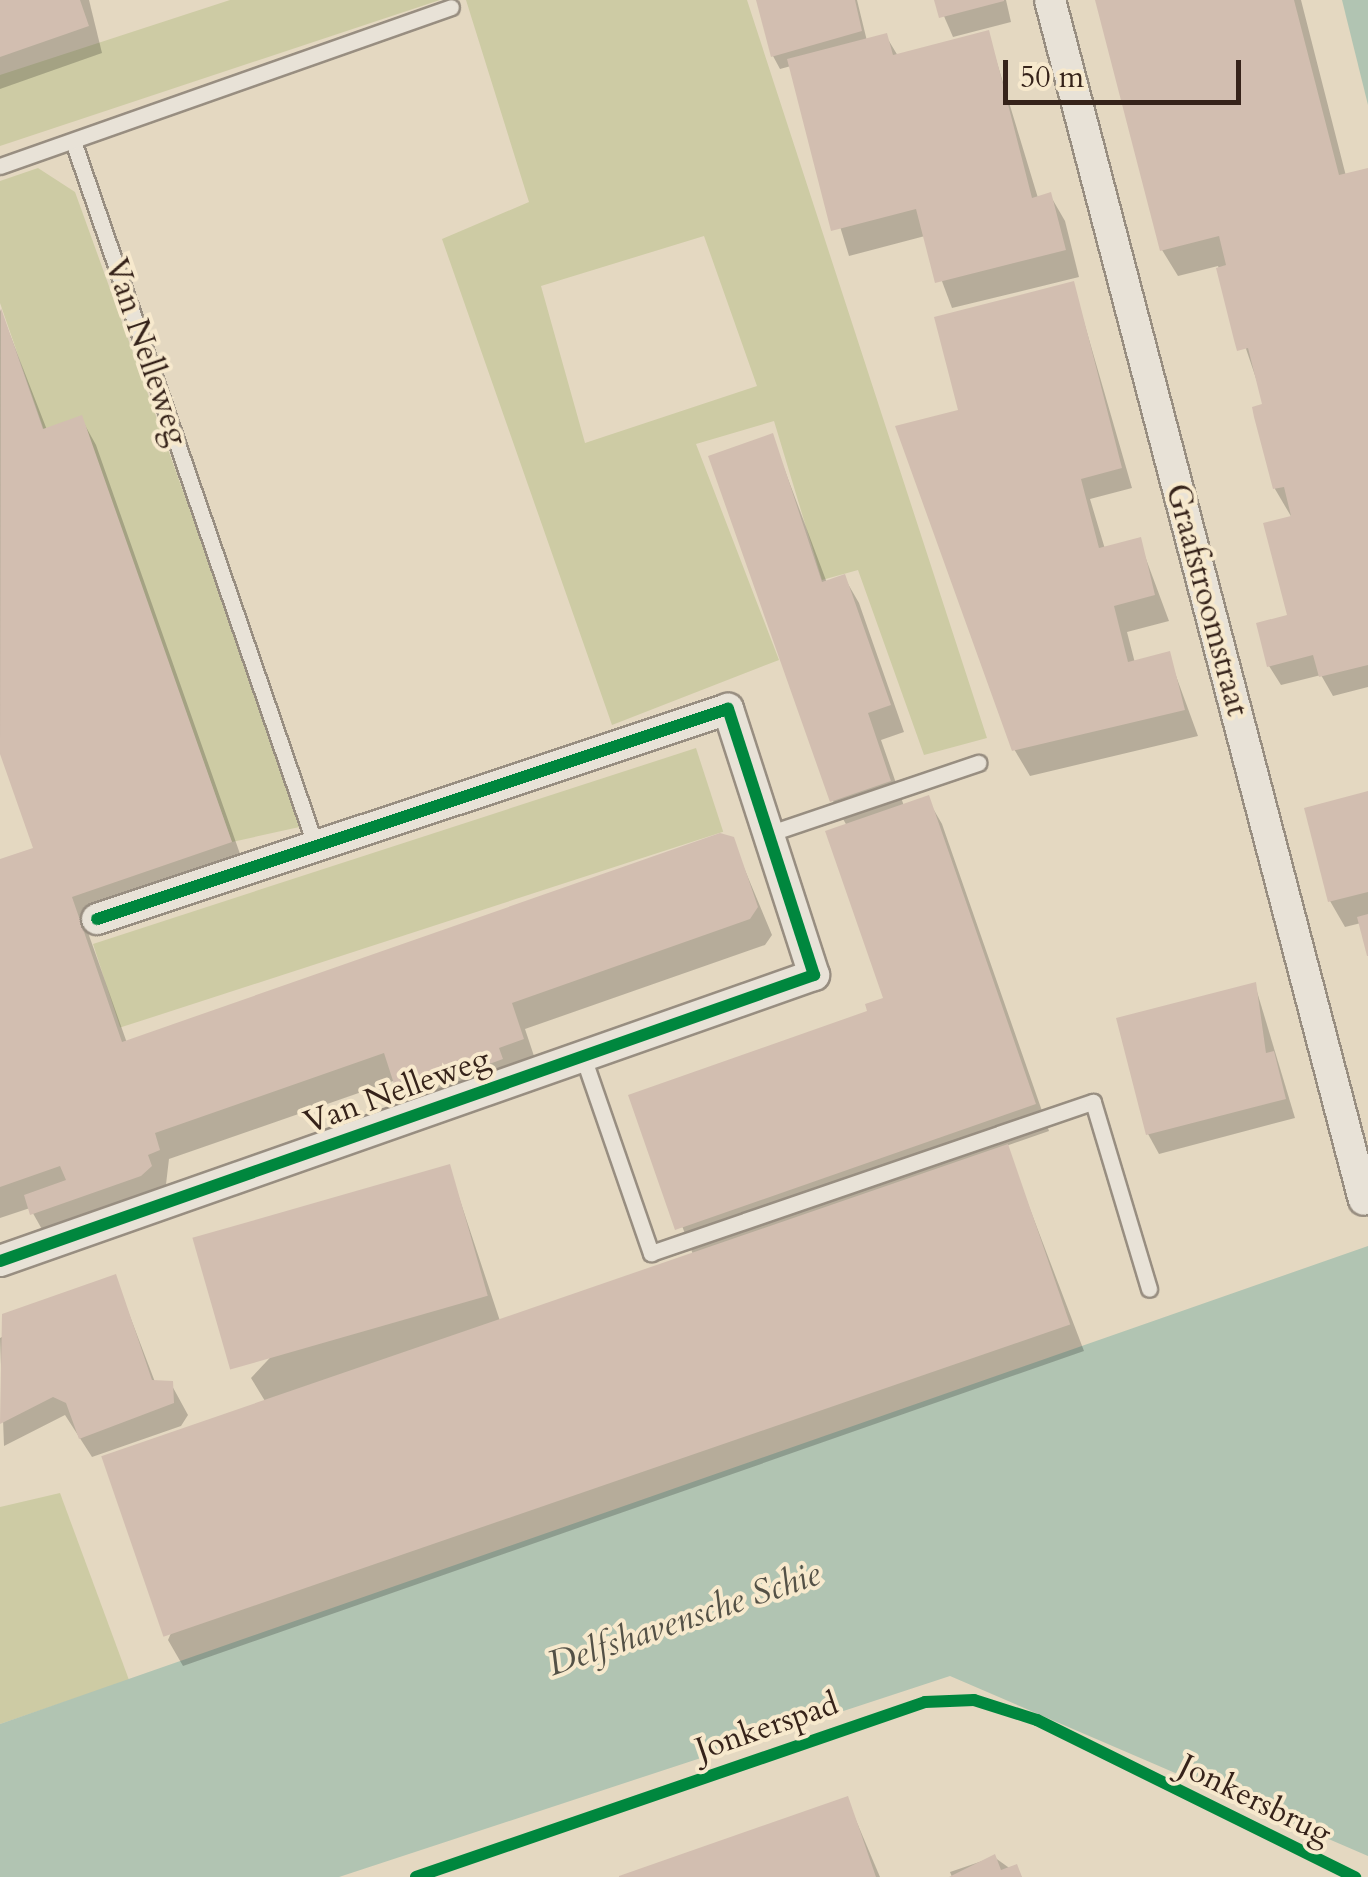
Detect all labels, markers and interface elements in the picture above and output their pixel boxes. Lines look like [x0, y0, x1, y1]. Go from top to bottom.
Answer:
scale bar [1008, 40, 1246, 102]
text: 50 m [1020, 57, 1084, 98]
street label: Van Nelleweg [96, 254, 196, 450]
street label: Graafstroomstraat [1158, 480, 1256, 720]
street label: Van Nelleweg [299, 1040, 495, 1142]
water label: Delfshavensche Schie [542, 1553, 826, 1685]
street label: Jonkerspad [691, 1685, 843, 1769]
street label: Jonkersbrug [1173, 1747, 1337, 1853]

